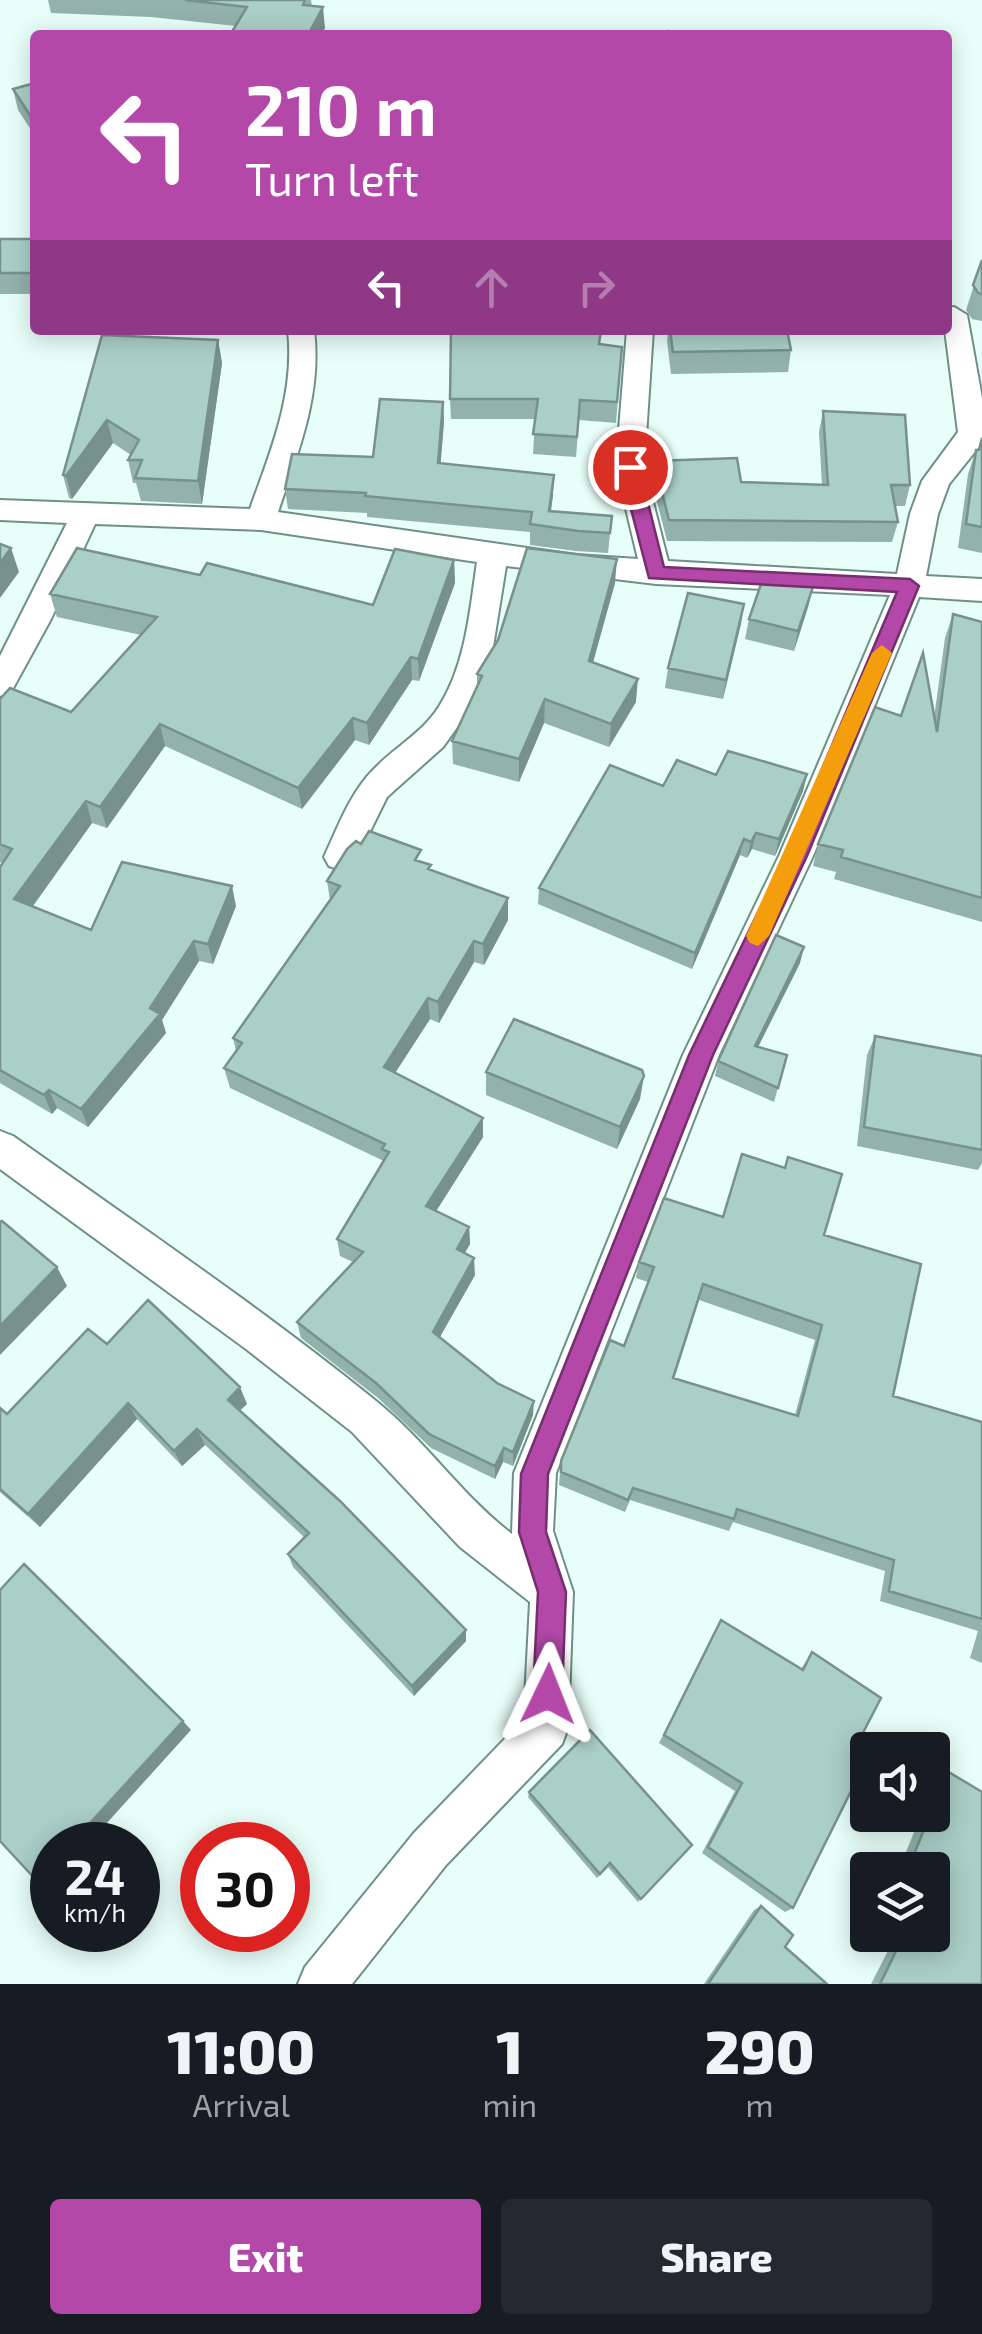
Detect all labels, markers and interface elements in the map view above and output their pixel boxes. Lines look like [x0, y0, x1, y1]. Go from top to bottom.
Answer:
text: 210 m [245, 66, 437, 150]
icon: left [80, 70, 210, 200]
text: Turn left [245, 151, 419, 205]
icon: left [359, 260, 414, 315]
icon: ahead [464, 260, 519, 315]
icon: right [569, 260, 624, 315]
pin [588, 425, 673, 510]
icon: arrive [603, 440, 658, 495]
position arrow [496, 1642, 600, 1746]
map controls [850, 1732, 950, 1952]
button: sound [850, 1732, 950, 1832]
speed limit sign: 30 [180, 1822, 310, 1952]
text: 24 [65, 1845, 125, 1905]
button: layers [850, 1852, 950, 1952]
text: km/h [64, 1897, 126, 1927]
text: 11:00 [167, 2014, 315, 2086]
text: 1 [496, 2014, 523, 2086]
text: 290 [704, 2014, 815, 2086]
text: Arrival [193, 2085, 290, 2123]
text: min [482, 2085, 537, 2123]
text: m [745, 2085, 774, 2123]
button: Exit [50, 2199, 481, 2314]
button: Share [501, 2199, 932, 2314]

